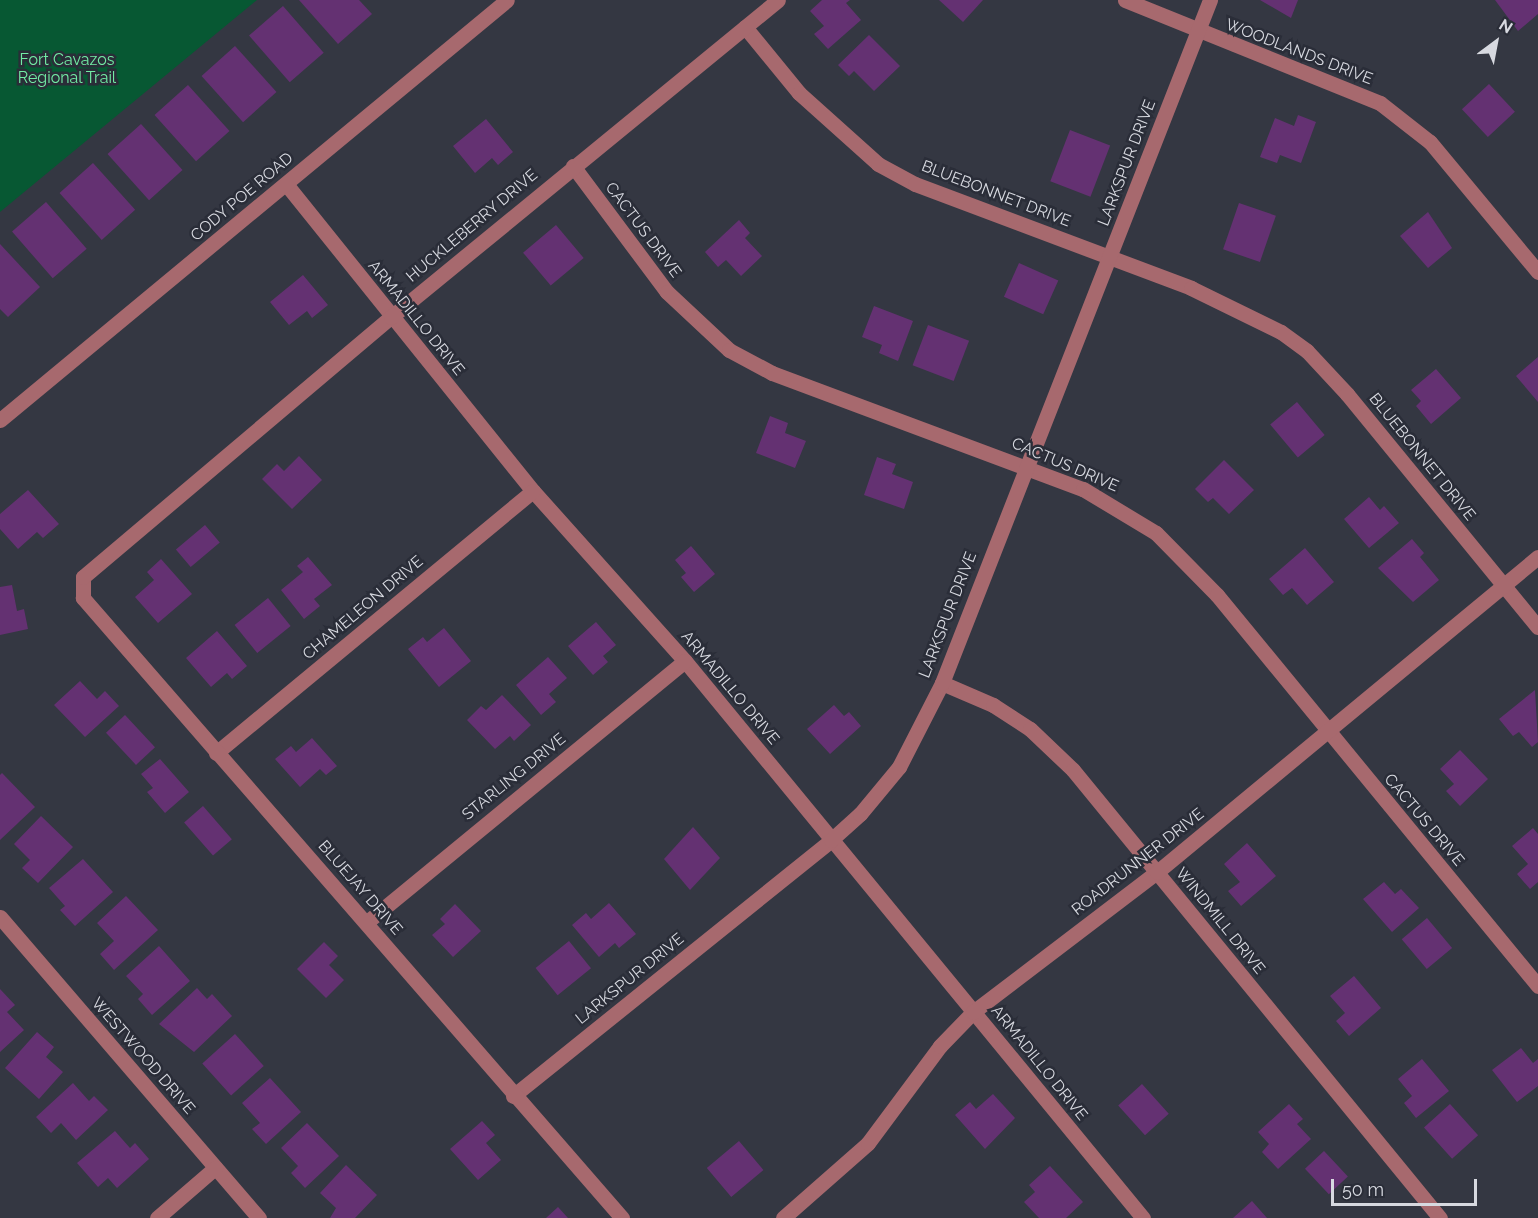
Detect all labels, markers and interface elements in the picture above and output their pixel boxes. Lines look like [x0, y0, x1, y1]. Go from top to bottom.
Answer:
north arrow [1466, 12, 1526, 72]
street label: WOODLANDS DRIVE [1223, 15, 1375, 89]
text: N [1496, 15, 1516, 38]
park label: Fort Cavazos Regional Trail [17, 50, 117, 88]
street label: LARKSPUR DRIVE [1094, 97, 1160, 229]
street label: CODY POE ROAD [187, 148, 297, 246]
street label: BLUEBONNET DRIVE [918, 157, 1074, 231]
street label: HUCKLEBERRY DRIVE [402, 165, 542, 287]
street label: CACTUS DRIVE [601, 179, 685, 281]
street label: ARMADILLO DRIVE [364, 257, 468, 379]
street label: BLUEBONNET DRIVE [1365, 389, 1479, 525]
street label: CACTUS DRIVE [1009, 434, 1121, 496]
street label: LARKSPUR DRIVE [915, 549, 981, 681]
street label: CHAMELEON DRIVE [299, 552, 427, 664]
street label: ARMADILLO DRIVE [677, 627, 783, 749]
street label: STARLING DRIVE [459, 729, 569, 825]
street label: CACTUS DRIVE [1380, 770, 1468, 870]
street label: ROADRUNNER DRIVE [1068, 804, 1208, 920]
street label: BLUEJAY DRIVE [314, 837, 406, 939]
street label: WINDMILL DRIVE [1171, 864, 1269, 978]
street label: LARKSPUR DRIVE [572, 929, 688, 1029]
street label: WESTWOOD DRIVE [87, 994, 199, 1118]
street label: ARMADILLO DRIVE [987, 1002, 1091, 1124]
scale bar [1334, 1167, 1480, 1205]
text: 50 m [1342, 1179, 1384, 1200]

